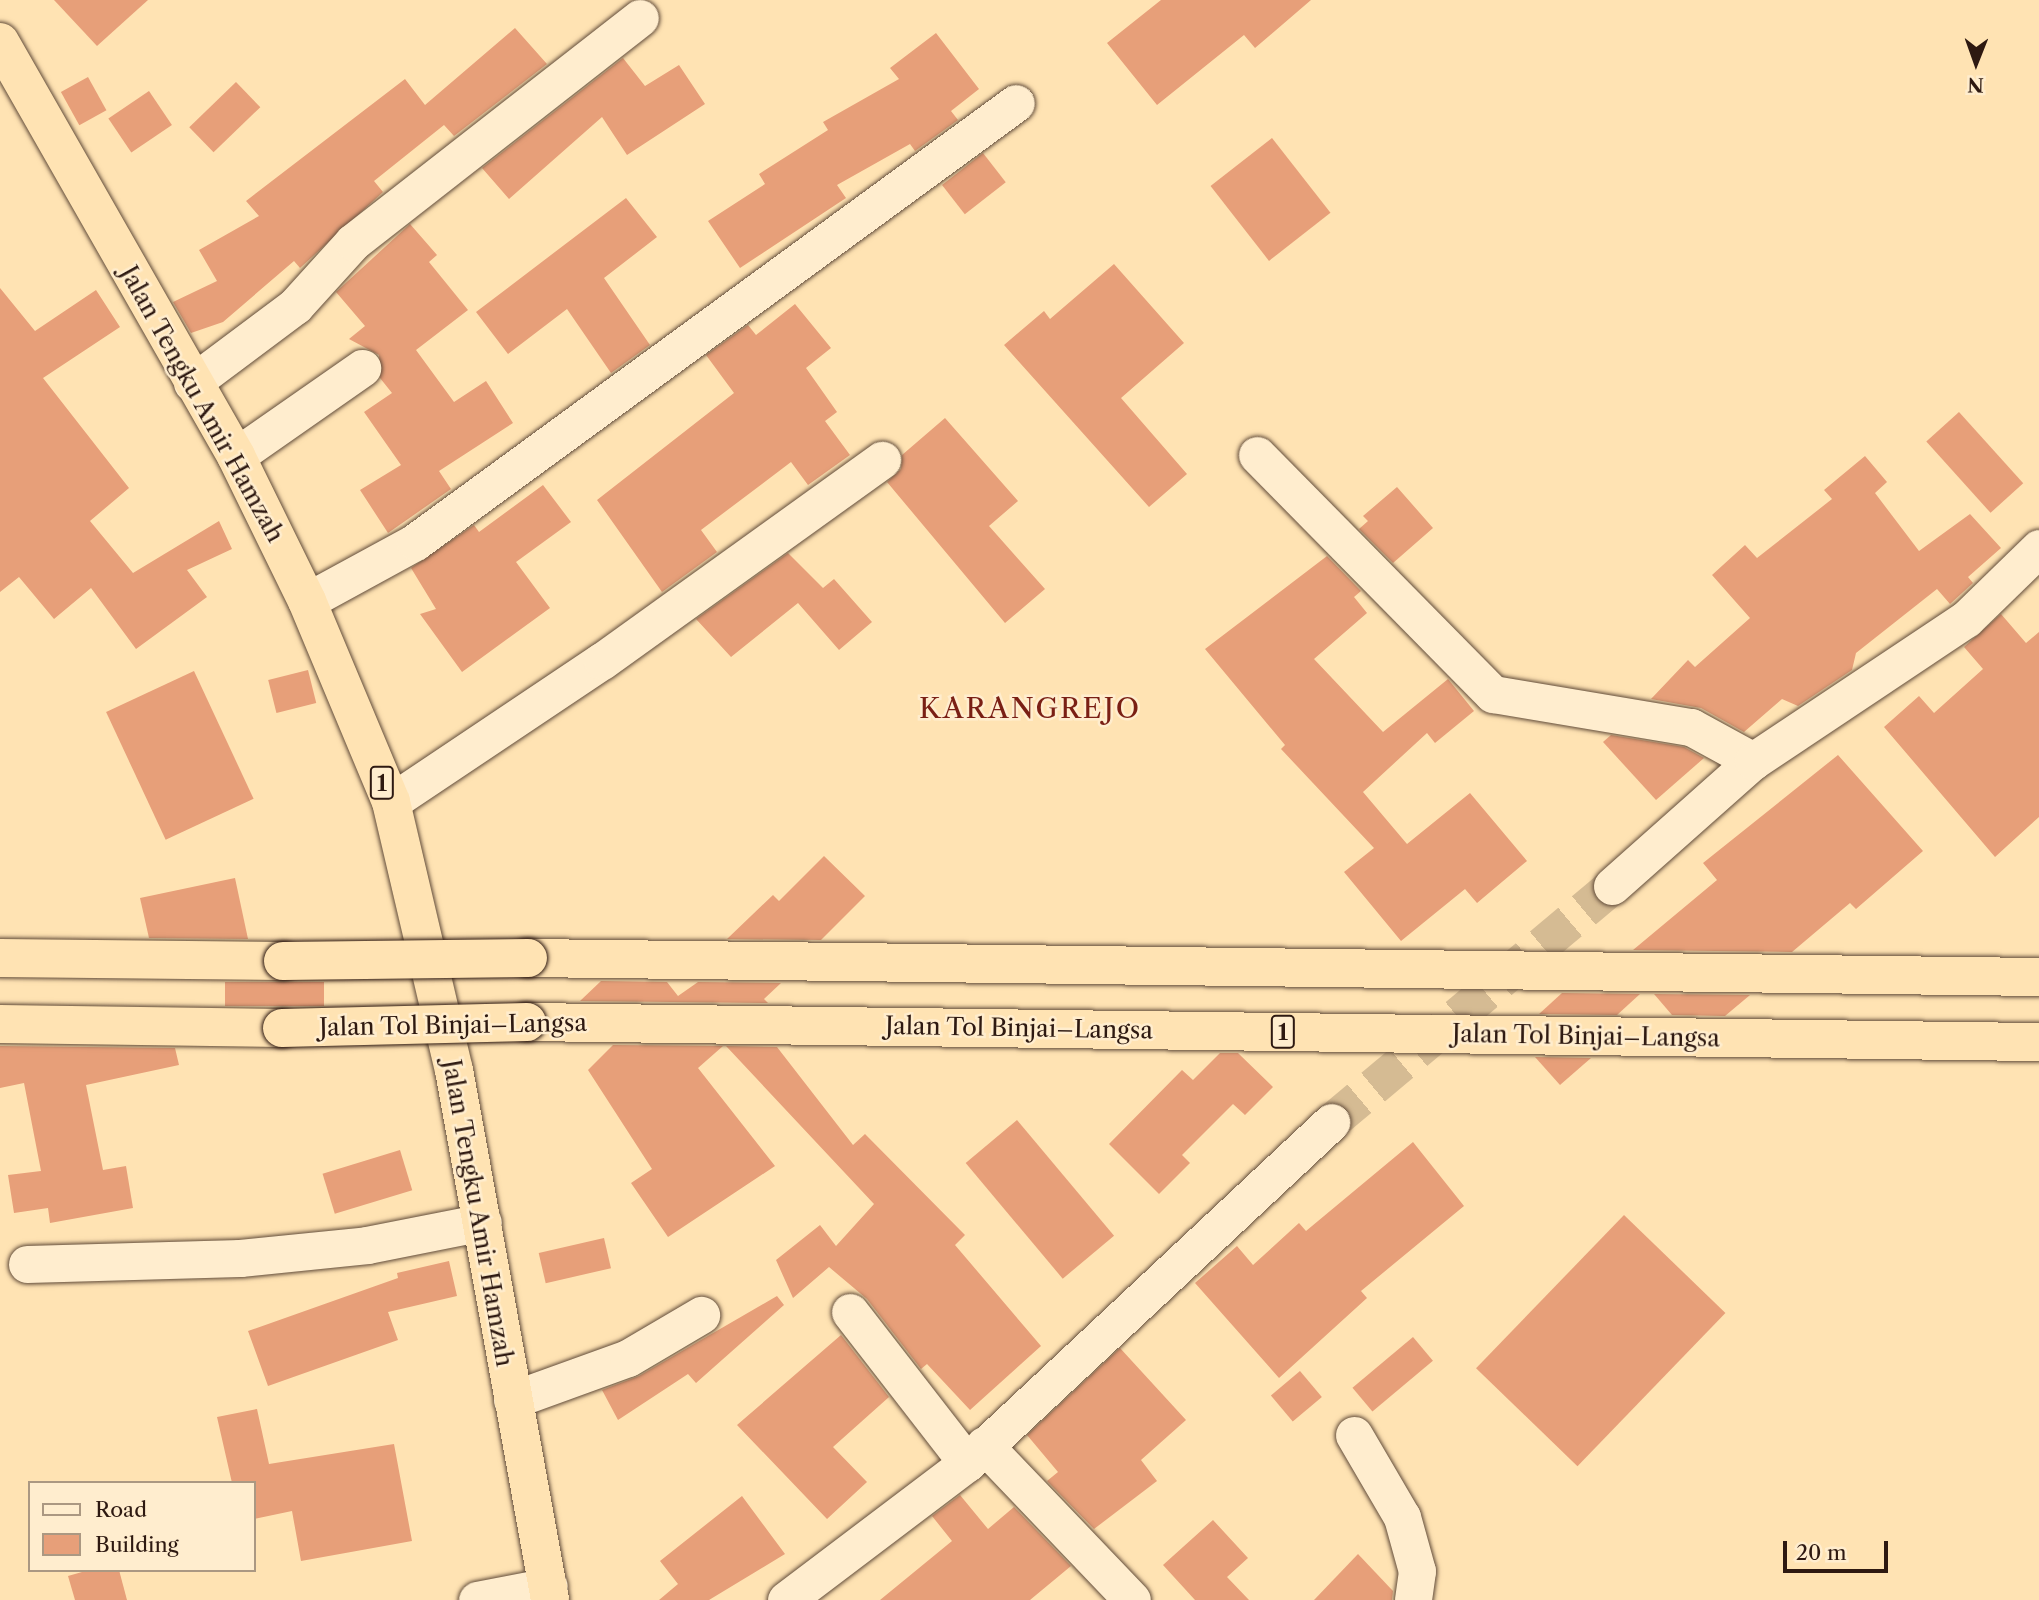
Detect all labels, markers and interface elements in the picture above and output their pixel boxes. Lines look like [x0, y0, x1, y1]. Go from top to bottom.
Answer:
north arrow [1941, 28, 2011, 98]
text: N [1967, 73, 1984, 96]
street label: Jalan Tengku Amir Hamzah [113, 260, 291, 548]
district label: KARANGREJO [920, 691, 1140, 725]
road number: 1 [370, 764, 394, 803]
street label: Jalan Tol Binjai–Langsa [318, 1008, 588, 1042]
street label: Jalan Tol Binjai–Langsa [884, 1011, 1154, 1045]
road number: 1 [1271, 1012, 1295, 1051]
street label: Jalan Tol Binjai–Langsa [1451, 1019, 1721, 1053]
street label: Jalan Tengku Amir Hamzah [437, 1056, 519, 1370]
legend [28, 1481, 256, 1572]
text: Road [95, 1497, 147, 1522]
scale bar [1787, 1526, 1892, 1570]
text: Building [95, 1532, 179, 1557]
text: 20 m [1796, 1540, 1847, 1565]

